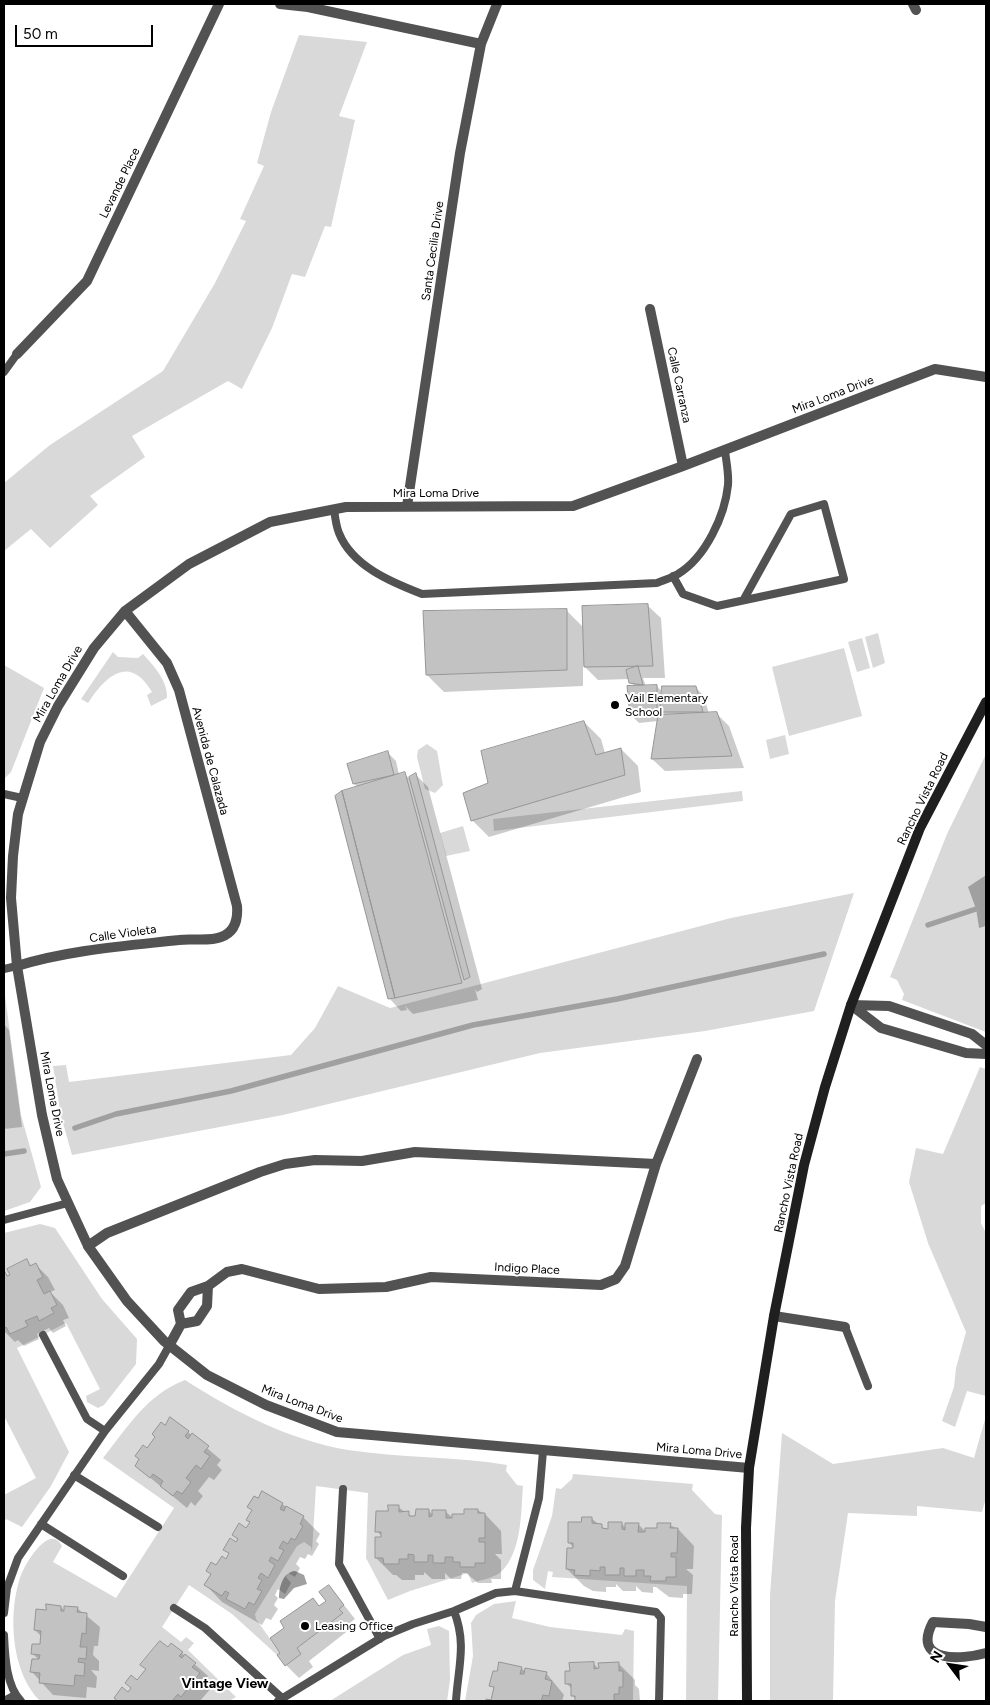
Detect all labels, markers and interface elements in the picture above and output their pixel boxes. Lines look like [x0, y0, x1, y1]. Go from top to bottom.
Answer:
scale bar [18, 15, 155, 47]
text: 50 m [23, 25, 58, 43]
street label: Levande Place [97, 145, 143, 221]
street label: Santa Cecilia Drive [419, 200, 447, 302]
street label: Calle Carranza [664, 346, 694, 424]
street label: Mira Loma Drive [790, 373, 876, 417]
street label: Mira Loma Drive [393, 486, 479, 500]
street label: Mira Loma Drive [30, 643, 86, 725]
place label: Vail Elementary School [625, 691, 708, 719]
marker: Vail Elementary School [609, 699, 621, 711]
street label: Avenida de Calazada [189, 705, 231, 817]
street label: Rancho Vista Road [894, 750, 952, 848]
street label: Calle Violeta [89, 922, 157, 946]
street label: Mira Loma Drive [37, 1050, 67, 1138]
street label: Rancho Vista Road [771, 1132, 807, 1234]
street label: Indigo Place [494, 1260, 560, 1278]
street label: Mira Loma Drive [259, 1382, 345, 1426]
street label: Mira Loma Drive [655, 1440, 743, 1462]
street label: Rancho Vista Road [727, 1535, 741, 1637]
place label: Leasing Office [315, 1619, 393, 1633]
marker: Leasing Office [299, 1620, 311, 1632]
north arrow [925, 1640, 975, 1690]
text: N [927, 1648, 947, 1666]
district label: Vintage View [181, 1676, 269, 1692]

